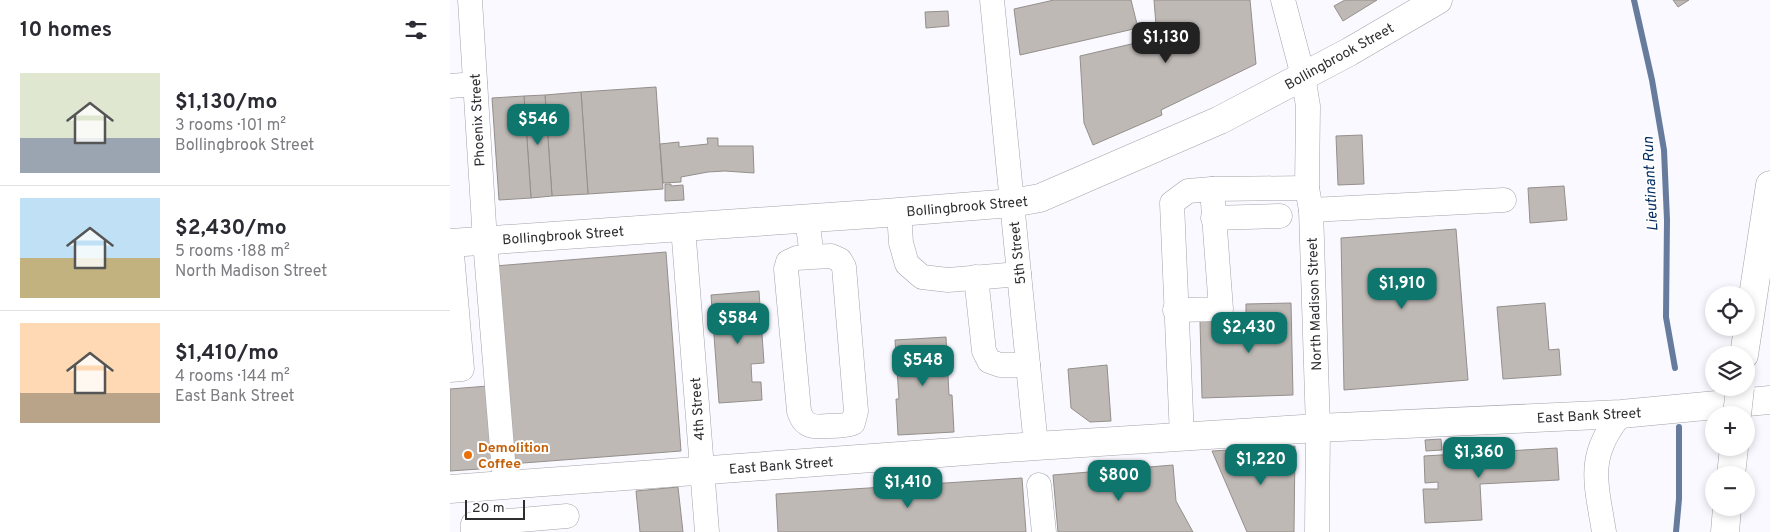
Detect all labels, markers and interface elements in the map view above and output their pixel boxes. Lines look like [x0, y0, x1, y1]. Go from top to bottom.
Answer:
icon: filters [402, 16, 430, 44]
text: 10 homes [20, 17, 112, 44]
street label: Bollingbrook Street [1282, 20, 1397, 94]
pin: $1,130 [1125, 22, 1207, 64]
text: $1,130 [1143, 28, 1189, 48]
street label: Phoenix Street [468, 73, 489, 167]
text: $1,130/mo [175, 89, 277, 116]
icon: home [60, 93, 120, 153]
pin: $546 [508, 104, 568, 146]
text: $546 [518, 110, 558, 130]
text: 3 rooms · 101 m² [175, 116, 286, 136]
text: Bollingbrook Street [175, 136, 314, 156]
water label: Lieutinant Run [1640, 136, 1663, 232]
street label: Bollingbrook Street [906, 194, 1029, 221]
text: $2,430/mo [175, 215, 287, 242]
icon: home [60, 218, 120, 278]
street label: 5th Street [1007, 220, 1030, 285]
street label: Bollingbrook Street [502, 224, 625, 249]
street label: North Madison Street [1305, 237, 1326, 371]
text: 5 rooms · 188 m² [175, 242, 290, 262]
text: North Madison Street [175, 262, 327, 282]
pin: $1,910 [1361, 268, 1443, 310]
text: $1,910 [1379, 274, 1425, 294]
map controls [1705, 286, 1755, 516]
button: locate [1705, 286, 1755, 336]
pin: $584 [708, 302, 768, 345]
text: $584 [718, 309, 758, 329]
pin: $2,430 [1208, 312, 1290, 354]
text: $2,430 [1222, 318, 1276, 338]
text: $1,410/mo [175, 340, 279, 367]
icon: home [60, 343, 120, 403]
pin: $548 [893, 344, 953, 387]
button: layers [1705, 346, 1755, 396]
text: $548 [903, 351, 943, 371]
text: 4 rooms · 144 m² [175, 367, 290, 387]
street label: 4th Street [688, 377, 709, 441]
text: East Bank Street [175, 387, 295, 407]
street label: East Bank Street [1536, 405, 1642, 428]
button: + [1705, 406, 1755, 456]
pin: $1,360 [1438, 436, 1520, 479]
place label: Demolition Coffee [478, 440, 549, 473]
text: $1,360 [1454, 443, 1504, 463]
pin: $1,220 [1220, 444, 1302, 486]
marker: Demolition Coffee [462, 449, 474, 461]
text: $1,220 [1236, 450, 1286, 470]
street label: East Bank Street [728, 454, 834, 479]
pin: $800 [1089, 460, 1149, 502]
pin: $1,410 [867, 466, 949, 509]
text: $800 [1099, 466, 1139, 486]
button: − [1705, 466, 1755, 516]
text: $1,410 [884, 473, 932, 493]
scale bar [465, 497, 525, 520]
text: 20 m [472, 500, 505, 517]

